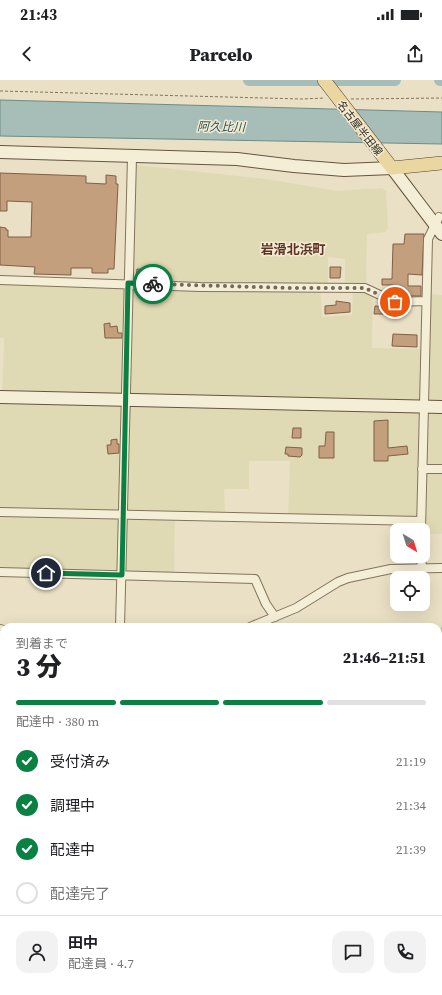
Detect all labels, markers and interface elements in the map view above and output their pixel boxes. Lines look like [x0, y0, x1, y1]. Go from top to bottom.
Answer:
text: 21:43 [20, 4, 57, 25]
text: Parcelo [189, 42, 253, 67]
icon: back [16, 43, 38, 65]
icon: share [404, 43, 426, 65]
street label: 名古屋半田線 [333, 98, 386, 159]
water label: 阿久比川 [197, 119, 247, 135]
district label: 岩滑北浜町 [260, 241, 326, 258]
courier [133, 264, 173, 304]
icon: bike [142, 273, 164, 295]
pin [378, 285, 412, 319]
icon: bag [384, 291, 406, 313]
north arrow [390, 523, 430, 563]
map controls [390, 523, 430, 611]
pin [29, 556, 63, 590]
icon: home [35, 562, 57, 584]
button: locate [390, 571, 430, 611]
text: 到着まで [16, 635, 68, 652]
text: 21:46–21:51 [343, 647, 426, 668]
text: 3 分 [16, 649, 62, 685]
text: 配達中 · 380 m [16, 713, 99, 730]
icon: check [16, 750, 38, 772]
text: 受付済み [50, 751, 110, 772]
text: 21:19 [396, 753, 426, 770]
icon: check [16, 794, 38, 816]
text: 調理中 [50, 795, 95, 816]
text: 21:34 [396, 797, 426, 814]
icon: check [16, 838, 38, 860]
text: 配達中 [50, 839, 95, 860]
text: 21:39 [396, 841, 426, 858]
text: 配達完了 [50, 883, 110, 904]
button: person [16, 931, 58, 973]
button: chat [332, 931, 374, 973]
button: phone [384, 931, 426, 973]
text: 田中 [68, 932, 98, 953]
text: 配達員 · 4.7 [68, 955, 134, 972]

